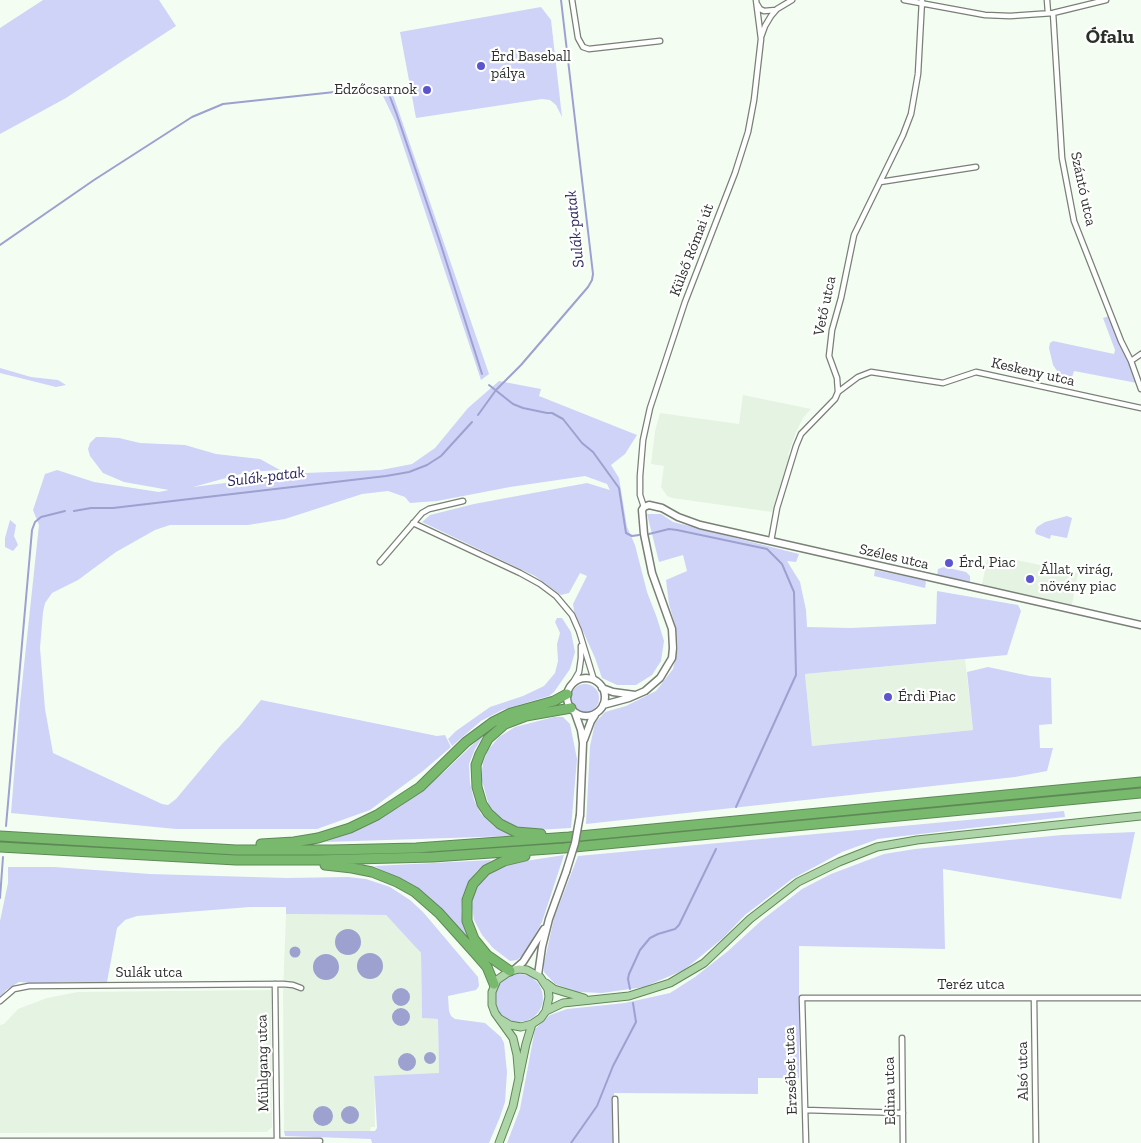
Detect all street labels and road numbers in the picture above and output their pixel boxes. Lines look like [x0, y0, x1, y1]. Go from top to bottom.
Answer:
street label: Szántó utca [1066, 150, 1100, 228]
street label: Külső Római út [666, 201, 718, 299]
street label: Vető utca [810, 274, 840, 338]
street label: Keskeny utca [990, 354, 1076, 390]
street label: Széles utca [857, 540, 931, 574]
street label: Sulák utca [115, 964, 183, 982]
street label: Teréz utca [937, 976, 1005, 994]
street label: Mühlgang utca [253, 1014, 273, 1112]
street label: Erzsébet utca [780, 1027, 802, 1115]
street label: Alsó utca [1013, 1041, 1033, 1101]
street label: Edina utca [880, 1057, 900, 1125]

